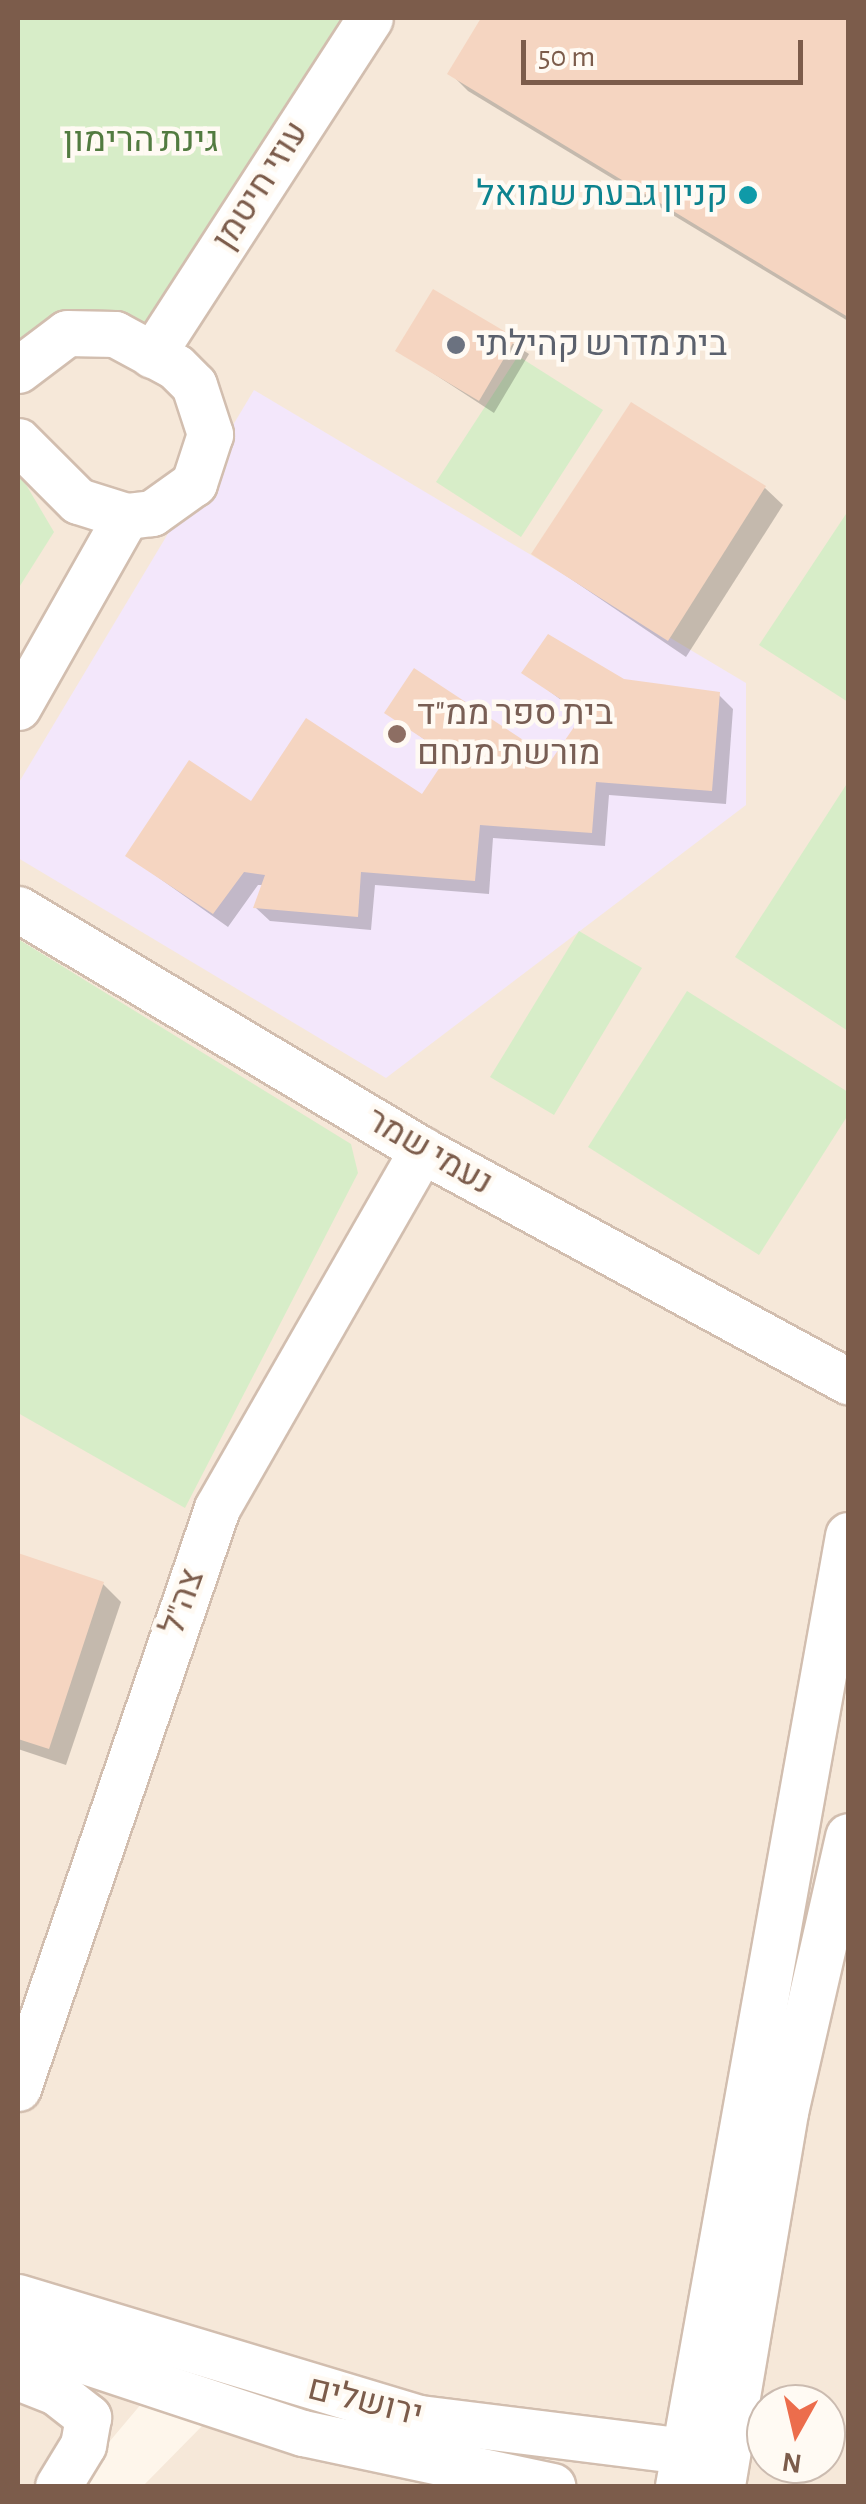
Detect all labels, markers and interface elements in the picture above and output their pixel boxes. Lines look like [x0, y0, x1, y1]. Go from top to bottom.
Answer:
scale bar [526, 20, 808, 82]
text: 50 m [538, 42, 595, 72]
street label: עוזי חיטמן [204, 114, 318, 258]
park label: גינת הרימון [63, 120, 219, 162]
place label: קניון גבעת שמואל [476, 174, 728, 216]
marker: קניון גבעת שמואל [737, 184, 759, 206]
place label: בית מדרש קהילתי [476, 324, 727, 366]
marker: בית מדרש קהילתי [445, 334, 467, 356]
place label: בית ספר ממ"ד מורשת מנחם [417, 693, 613, 775]
marker: בית ספר ממ"ד מורשת מנחם [386, 723, 408, 745]
street label: נעמי שמר [358, 1099, 500, 1205]
street label: צה"ל [152, 1563, 214, 1641]
street label: ירושלים [303, 2368, 427, 2436]
north arrow [746, 2384, 846, 2484]
text: N [781, 2447, 804, 2477]

